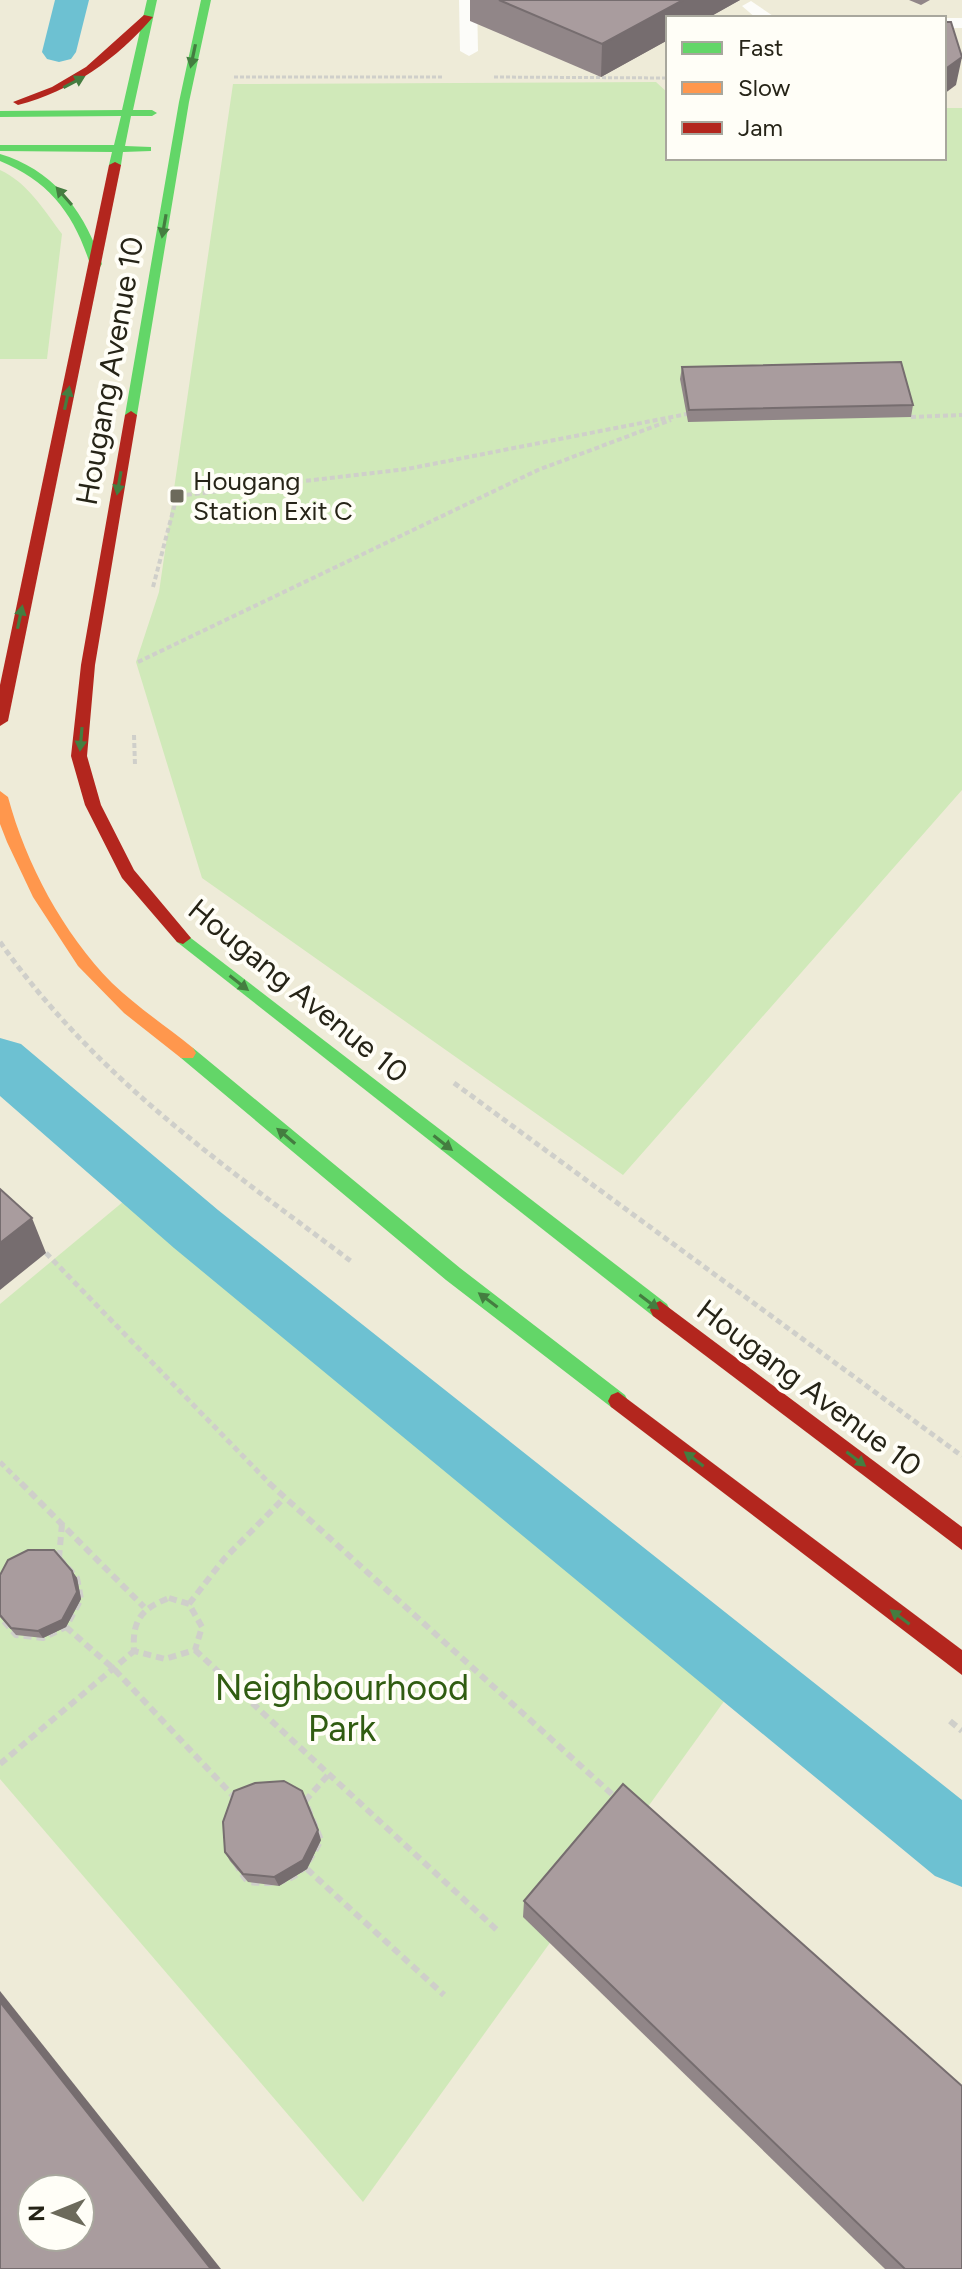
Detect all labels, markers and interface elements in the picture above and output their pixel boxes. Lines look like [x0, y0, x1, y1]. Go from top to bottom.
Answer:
legend [666, 16, 946, 160]
text: Fast [738, 33, 783, 62]
one-way arrow [186, 44, 199, 69]
text: Slow [738, 73, 791, 102]
one-way arrow [62, 75, 85, 89]
text: Jam [738, 113, 783, 142]
one-way arrow [56, 187, 73, 207]
one-way arrow [157, 214, 170, 239]
street label: Hougang Avenue 10 [68, 234, 151, 508]
one-way arrow [61, 386, 74, 411]
place label: Hougang Station Exit C [193, 465, 353, 527]
one-way arrow [113, 470, 125, 495]
marker: Hougang Station Exit C [168, 487, 186, 505]
one-way arrow [14, 604, 27, 629]
one-way arrow [74, 727, 87, 752]
street label: Hougang Avenue 10 [181, 891, 416, 1091]
one-way arrow [229, 974, 249, 990]
one-way arrow [277, 1128, 297, 1145]
one-way arrow [433, 1134, 453, 1151]
street label: Hougang Avenue 10 [690, 1291, 929, 1484]
one-way arrow [477, 1293, 498, 1309]
one-way arrow [639, 1293, 659, 1309]
one-way arrow [684, 1451, 704, 1467]
one-way arrow [846, 1451, 866, 1467]
one-way arrow [890, 1609, 910, 1625]
park label: Neighbourhood Park [215, 1666, 469, 1750]
north arrow [16, 2173, 96, 2253]
text: N [23, 2205, 50, 2222]

